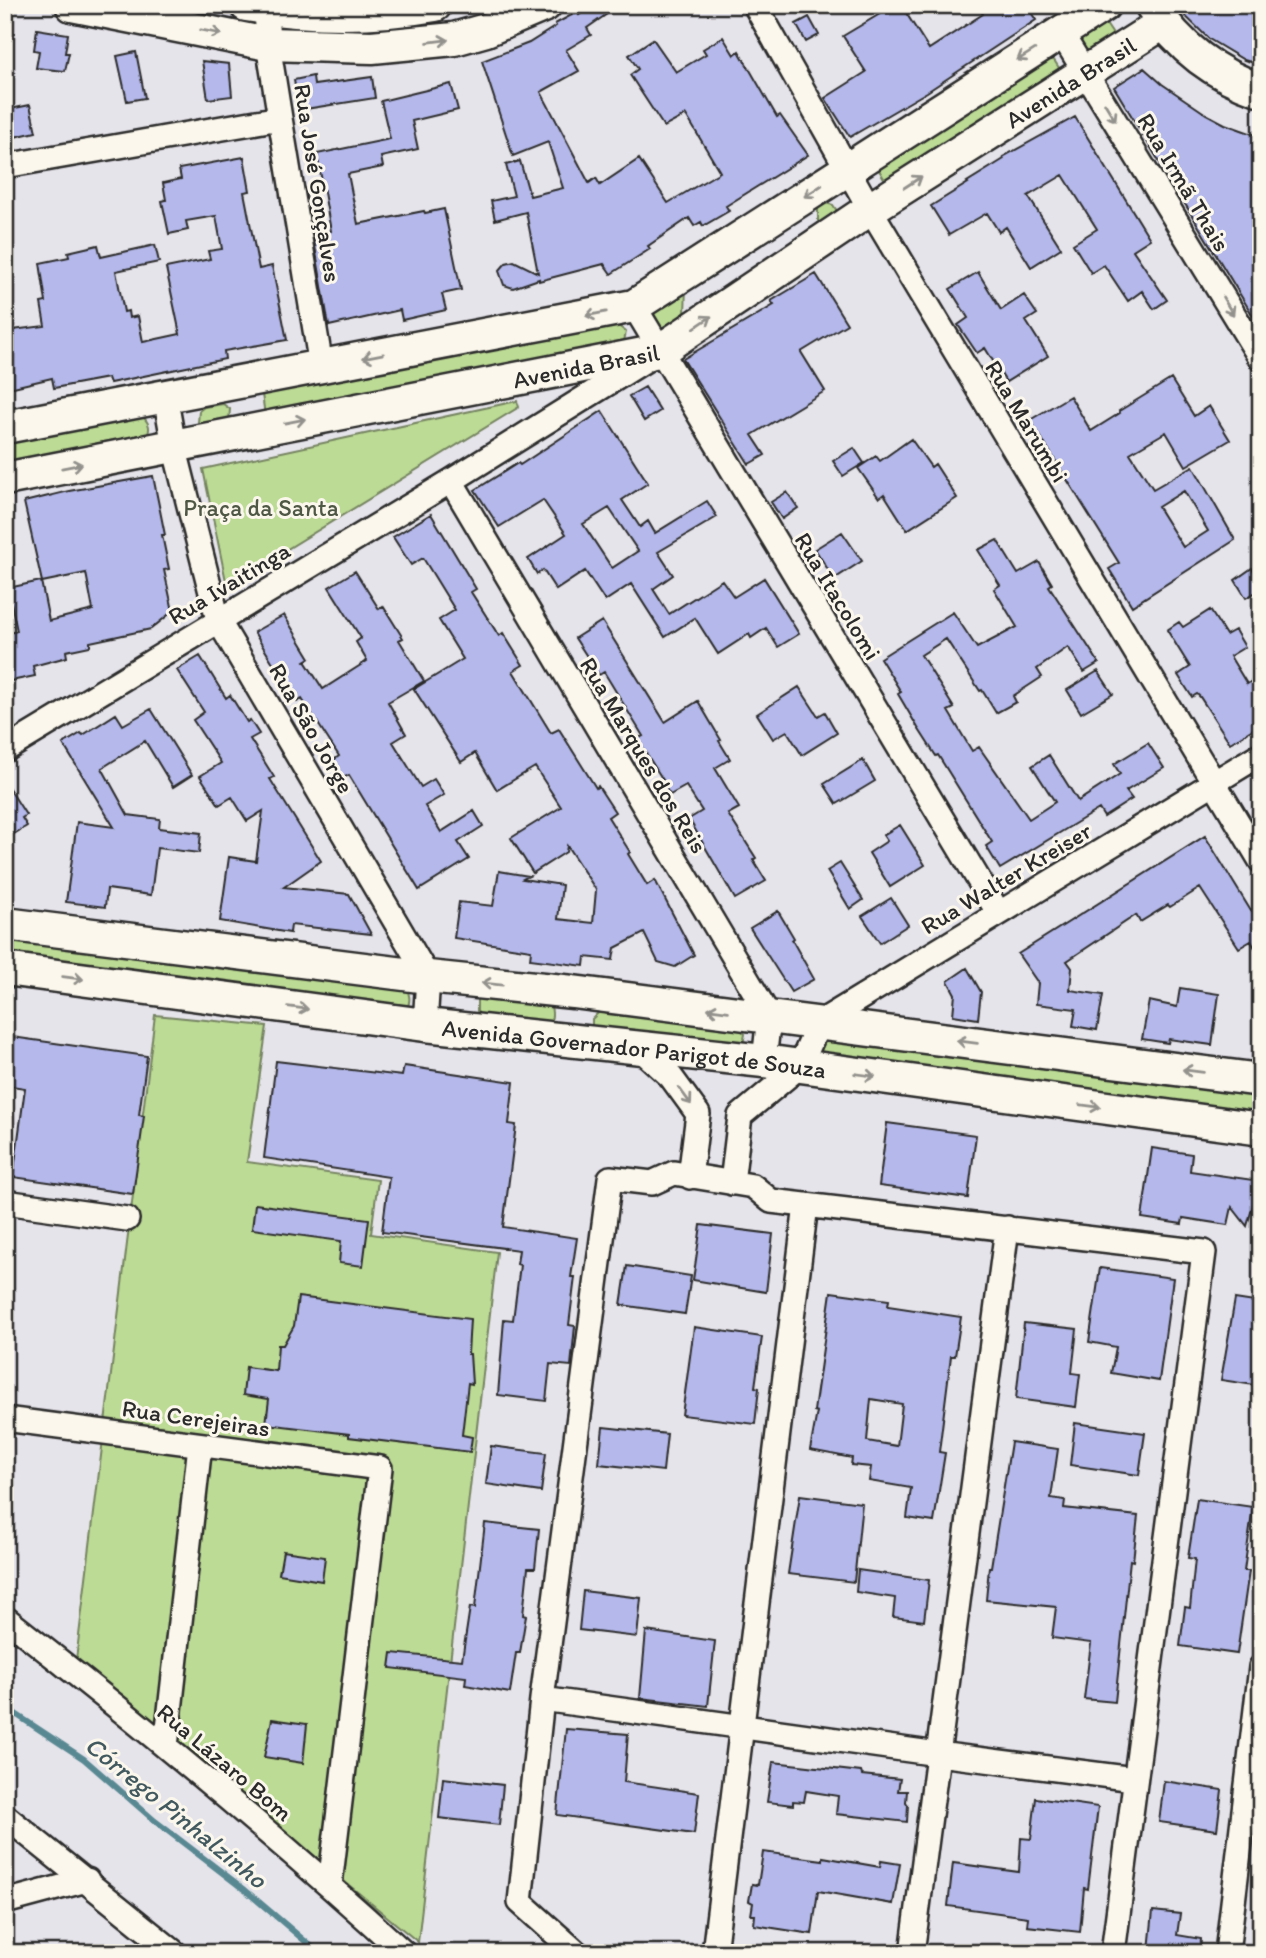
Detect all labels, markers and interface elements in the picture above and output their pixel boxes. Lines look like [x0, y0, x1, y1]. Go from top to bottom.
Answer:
one-way arrow [200, 26, 222, 40]
street label: Avenida Brasil [1000, 30, 1141, 134]
one-way arrow [426, 34, 448, 47]
one-way arrow [1017, 48, 1036, 63]
street label: Rua José Gonçalves [288, 82, 348, 284]
one-way arrow [1103, 101, 1117, 121]
street label: Rua Irmã Thais [1131, 108, 1237, 256]
one-way arrow [903, 175, 922, 190]
one-way arrow [804, 184, 824, 198]
one-way arrow [1222, 295, 1236, 315]
one-way arrow [585, 307, 608, 321]
one-way arrow [693, 315, 712, 329]
street label: Avenida Brasil [510, 337, 662, 394]
one-way arrow [362, 350, 385, 364]
street label: Rua Marumbi [979, 355, 1075, 487]
one-way arrow [283, 414, 306, 427]
one-way arrow [60, 459, 83, 472]
park label: Praça da Santa [183, 493, 339, 522]
street label: Rua Itacolomi [789, 527, 887, 665]
street label: Rua Ivaitinga [163, 535, 296, 631]
street label: Rua Marques dos Reis [574, 652, 714, 858]
street label: Rua São Jorge [263, 658, 361, 798]
street label: Rua Walter Kreiser [915, 815, 1097, 940]
one-way arrow [61, 972, 84, 985]
one-way arrow [481, 977, 503, 990]
one-way arrow [287, 1002, 309, 1015]
one-way arrow [707, 1003, 729, 1016]
street label: Avenida Governador Parigot de Souza [441, 1012, 828, 1084]
one-way arrow [957, 1036, 979, 1049]
one-way arrow [1182, 1065, 1205, 1078]
one-way arrow [853, 1069, 876, 1082]
one-way arrow [678, 1086, 692, 1105]
one-way arrow [1078, 1100, 1101, 1113]
street label: Rua Cerejeiras [120, 1393, 272, 1443]
street label: Rua Lázaro Bom [151, 1697, 299, 1827]
water label: Córrego Pinhalzinho [79, 1729, 274, 1896]

